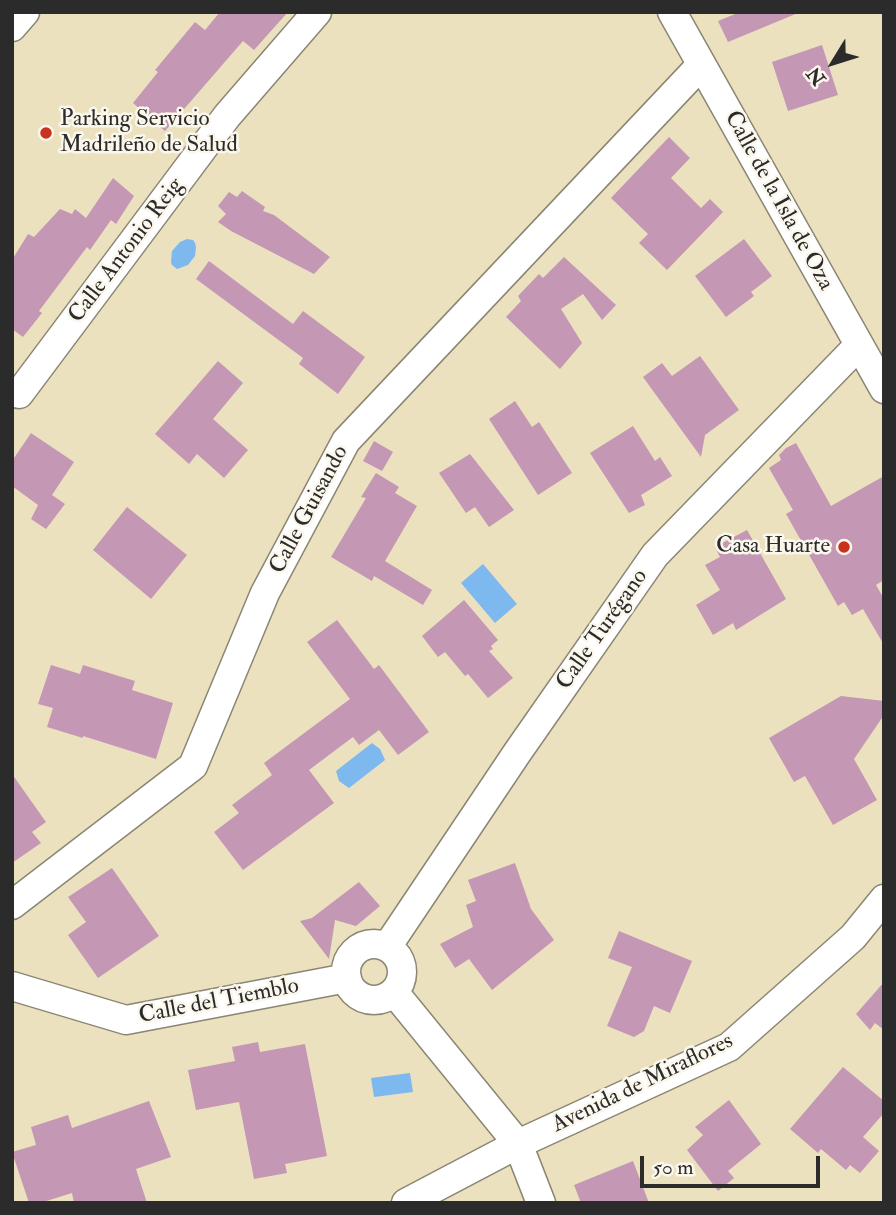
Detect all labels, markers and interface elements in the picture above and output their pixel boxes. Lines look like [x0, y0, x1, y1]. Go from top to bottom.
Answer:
north arrow [798, 28, 868, 98]
text: N [802, 62, 831, 90]
place label: Parking Servicio Madrileño de Salud [60, 106, 238, 160]
street label: Calle de la Isla de Oza [717, 107, 839, 295]
marker: Parking Servicio Madrileño de Salud [38, 125, 54, 141]
street label: Calle Antonio Reig [64, 173, 190, 329]
street label: Calle Guisando [265, 441, 355, 579]
place label: Casa Huarte [716, 533, 830, 561]
marker: Casa Huarte [836, 539, 852, 555]
street label: Calle Turégano [551, 564, 655, 696]
street label: Calle del Tiemblo [137, 973, 301, 1031]
street label: Avenida de Miraflores [548, 1028, 738, 1140]
scale bar [644, 1142, 824, 1186]
text: 50 m [653, 1154, 694, 1181]

